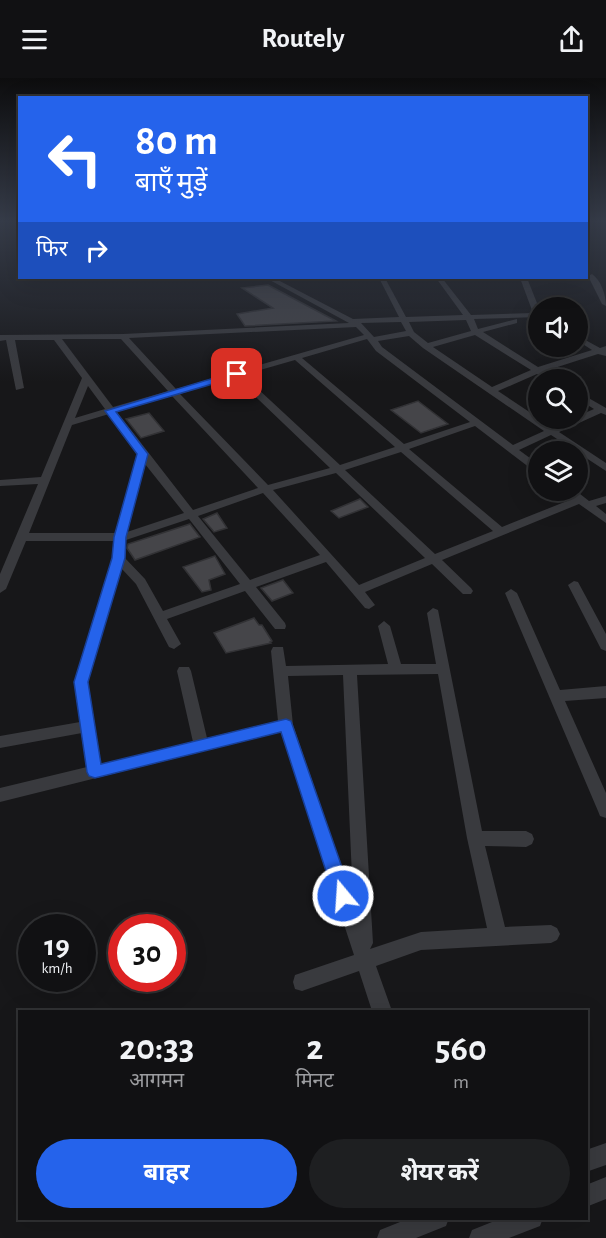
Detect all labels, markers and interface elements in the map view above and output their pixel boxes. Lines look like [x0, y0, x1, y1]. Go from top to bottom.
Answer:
icon: menu [18, 23, 51, 56]
icon: share [555, 23, 588, 56]
text: Routely [261, 25, 345, 52]
icon: left [36, 120, 114, 198]
text: 80 m [135, 120, 218, 162]
text: बाएँ मुड़ें [135, 169, 207, 196]
icon: right [80, 234, 113, 267]
text: फिर [36, 238, 68, 260]
map controls [528, 297, 588, 501]
button: sound [528, 297, 588, 357]
pin [211, 348, 262, 399]
icon: arrive [220, 357, 253, 390]
button: search [528, 369, 588, 429]
button: layers [528, 441, 588, 501]
position arrow [311, 864, 375, 928]
speed limit sign: 30 [108, 914, 186, 992]
text: 19 [44, 931, 70, 961]
text: km/h [42, 961, 72, 976]
text: 20:33 [119, 1030, 194, 1066]
text: 2 [306, 1030, 323, 1066]
text: 560 [435, 1031, 487, 1067]
text: आगमन [129, 1071, 184, 1091]
text: मिनट [295, 1071, 334, 1091]
text: m [453, 1072, 469, 1092]
button: बाहर [36, 1139, 297, 1208]
button: शेयर करें [309, 1139, 570, 1208]

